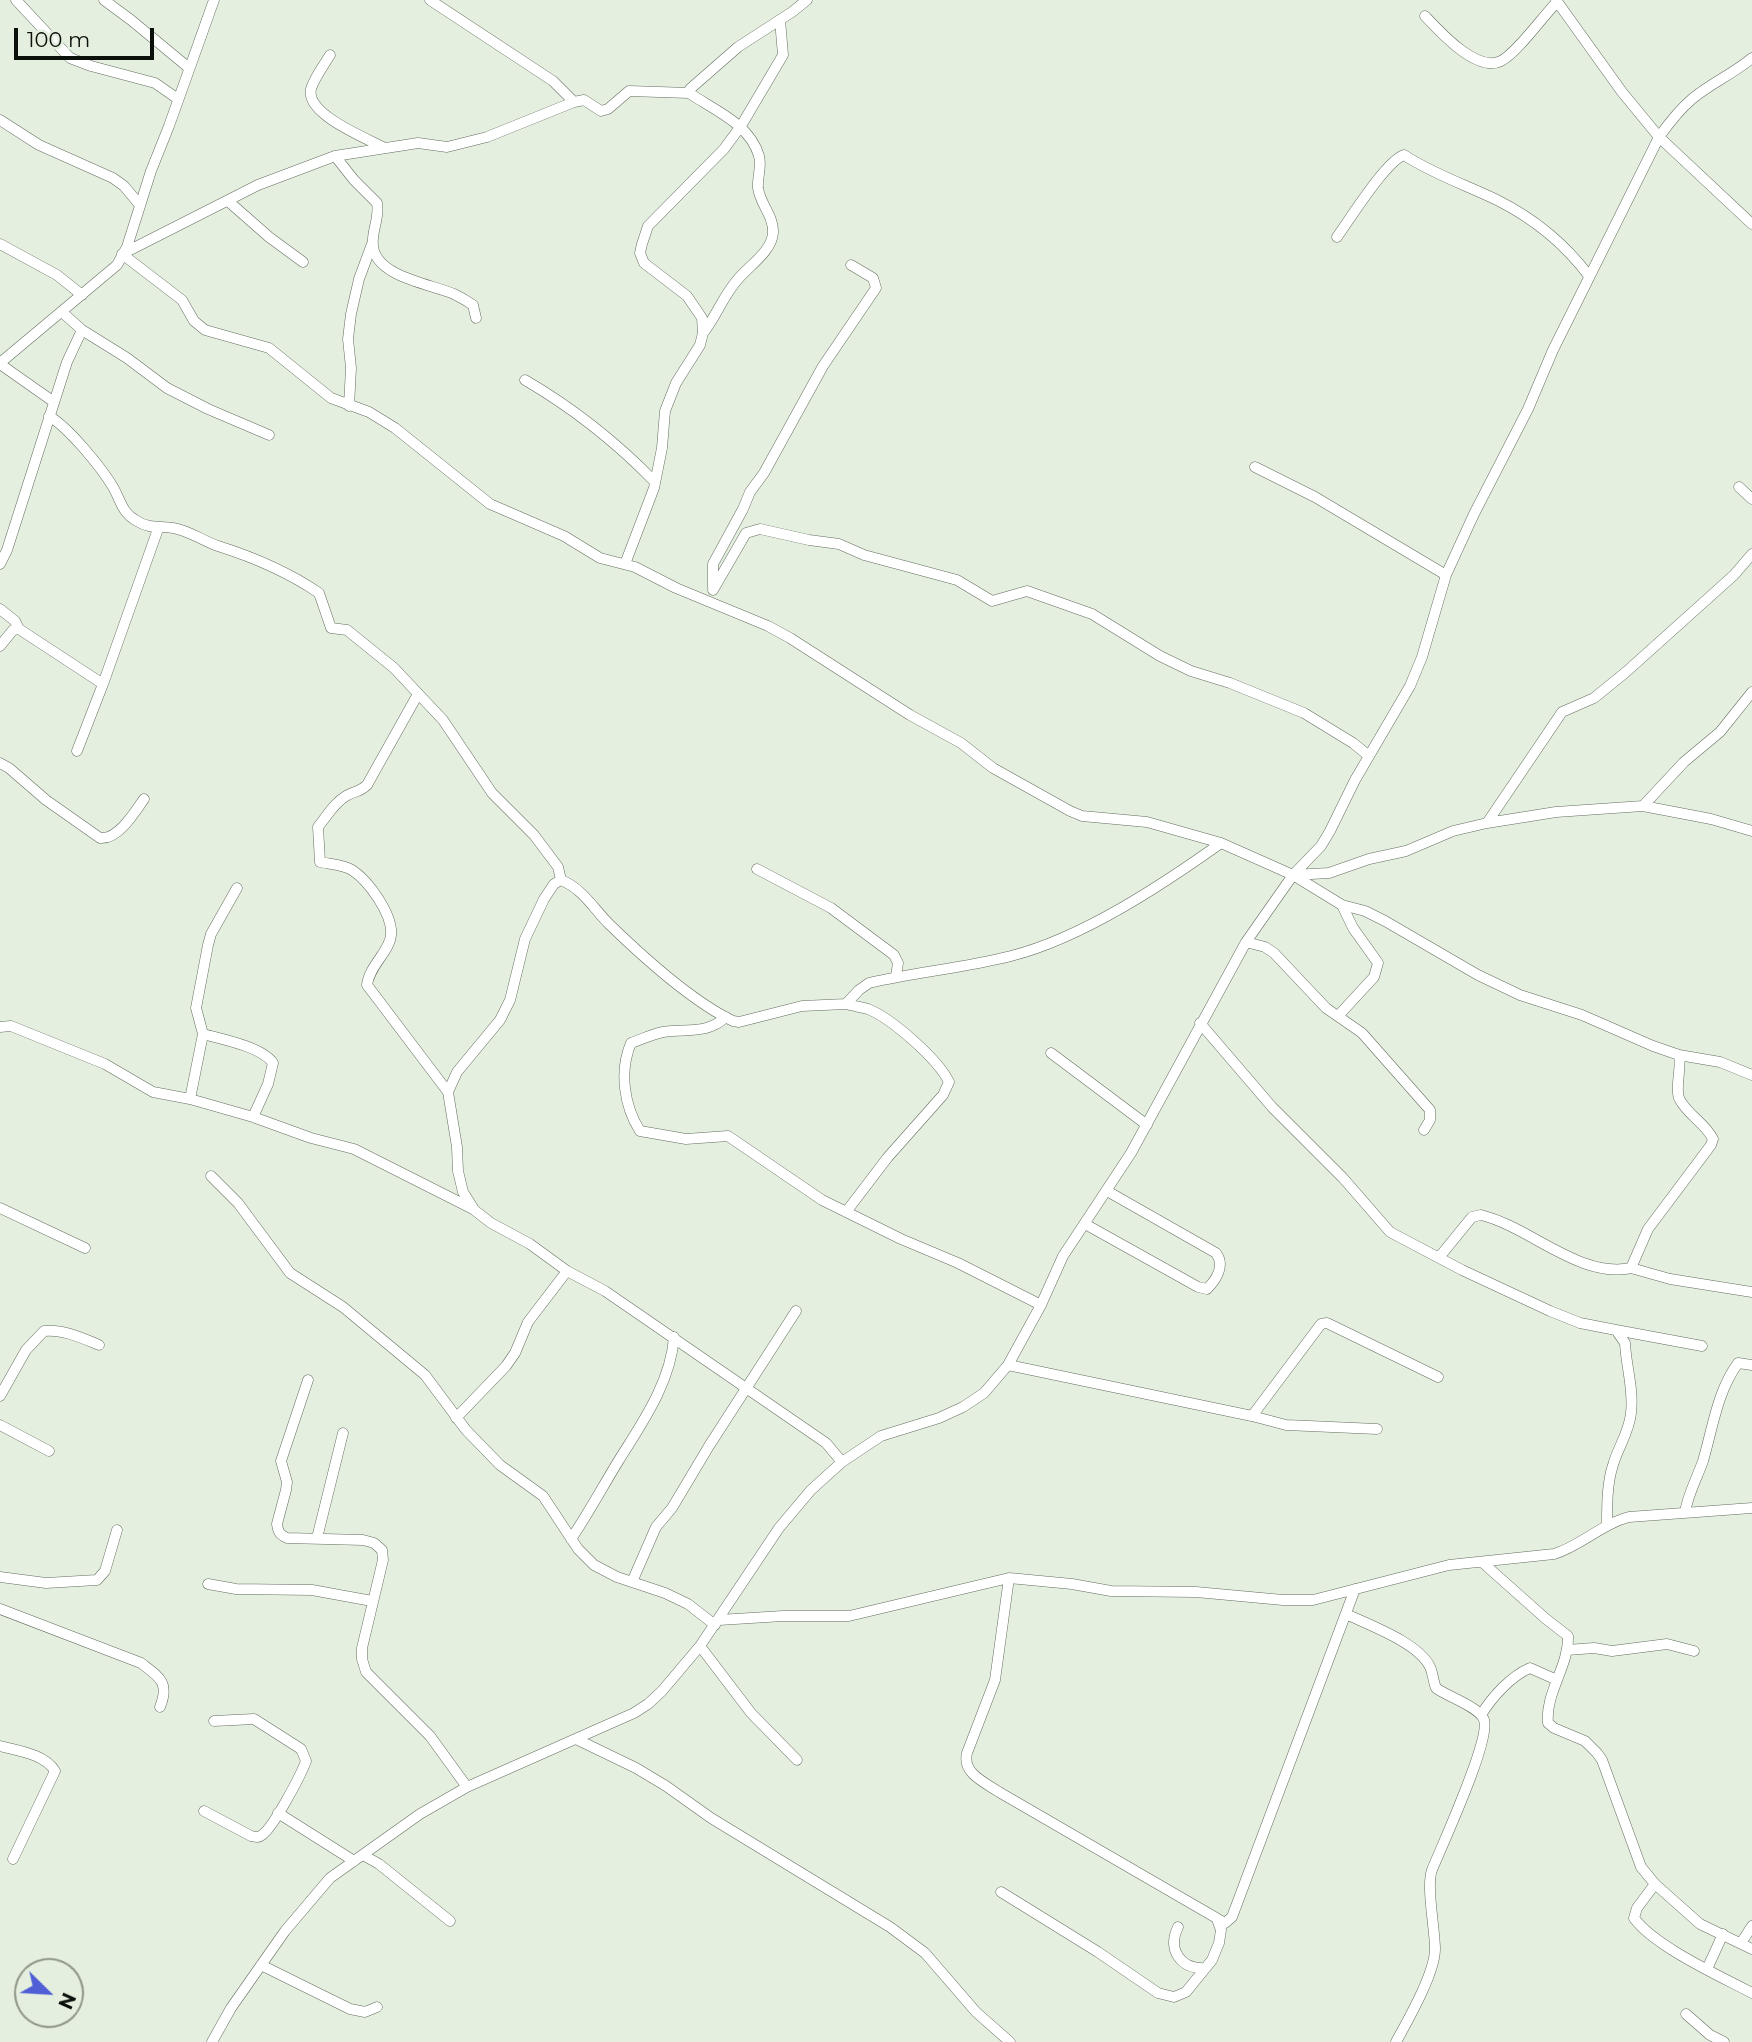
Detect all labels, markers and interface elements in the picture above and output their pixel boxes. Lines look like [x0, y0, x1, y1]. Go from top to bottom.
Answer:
scale bar [18, 14, 158, 58]
text: 100 m [27, 27, 90, 52]
north arrow [14, 1958, 84, 2028]
text: N [53, 1989, 80, 2013]

